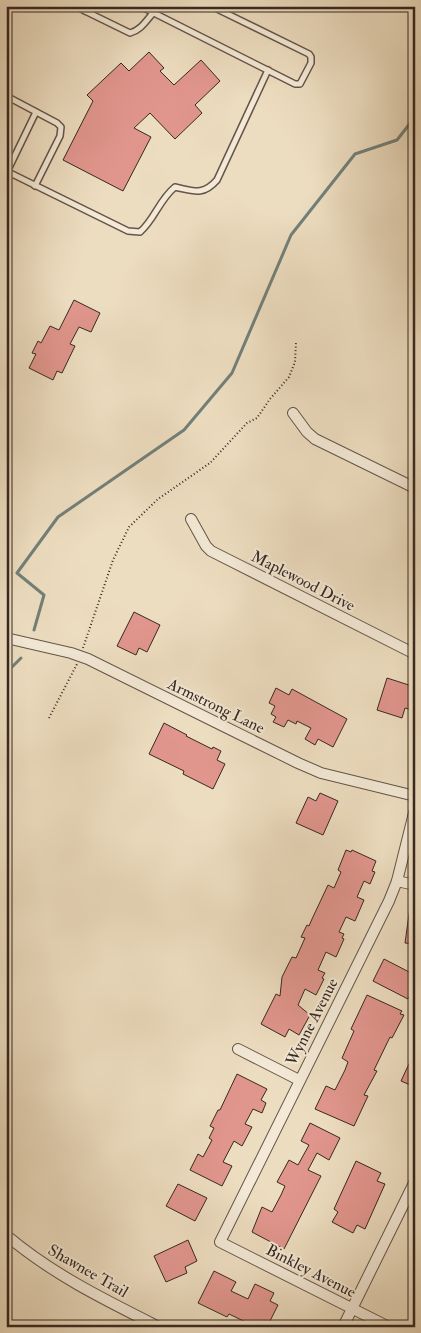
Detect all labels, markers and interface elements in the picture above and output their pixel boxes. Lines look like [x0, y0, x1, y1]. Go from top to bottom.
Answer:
street label: Maplewood Drive [247, 546, 358, 617]
street label: Armstrong Lane [163, 673, 268, 738]
street label: Wynne Avenue [281, 975, 343, 1070]
street label: Shawnee Trail [44, 1240, 132, 1302]
street label: Binkley Avenue [263, 1240, 359, 1302]

